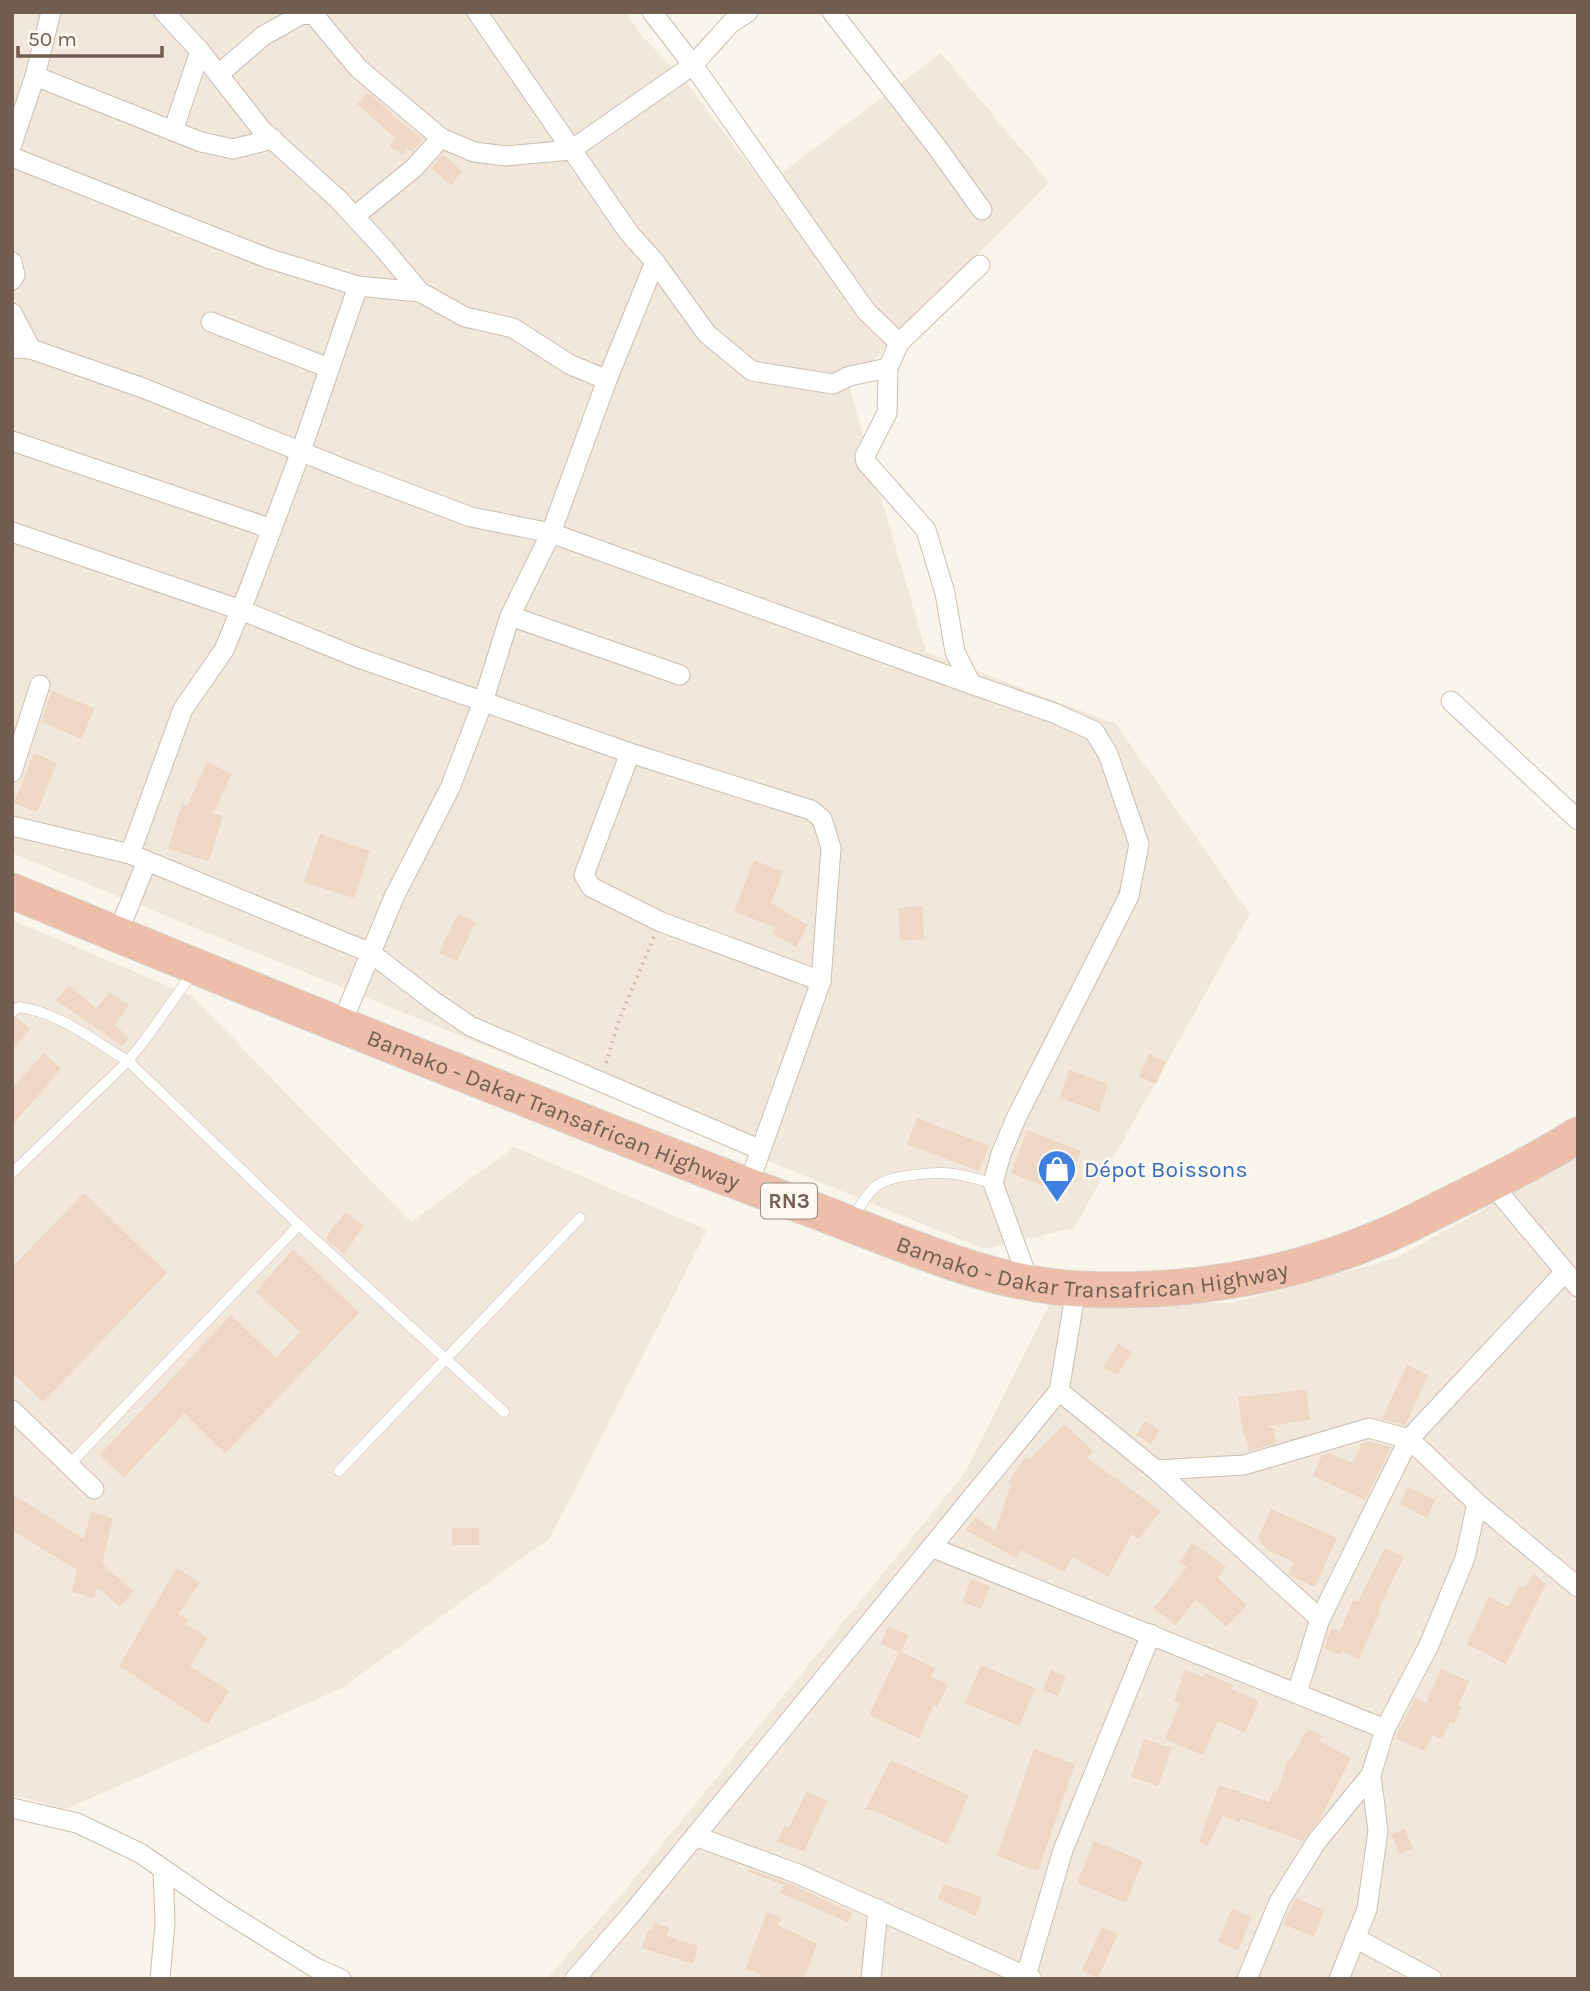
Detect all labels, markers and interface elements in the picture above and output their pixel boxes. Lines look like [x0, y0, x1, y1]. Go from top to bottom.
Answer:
scale bar [18, 14, 161, 58]
text: 50 m [28, 27, 77, 51]
street label: Bamako - Dakar Transafrican Highway [363, 1024, 744, 1196]
shop icon: Dépot Boissons [1036, 1148, 1078, 1203]
place label: Dépot Boissons [1084, 1156, 1248, 1183]
road number: RN3 [761, 1184, 817, 1218]
street label: Bamako - Dakar Transafrican Highway [892, 1230, 1291, 1304]

